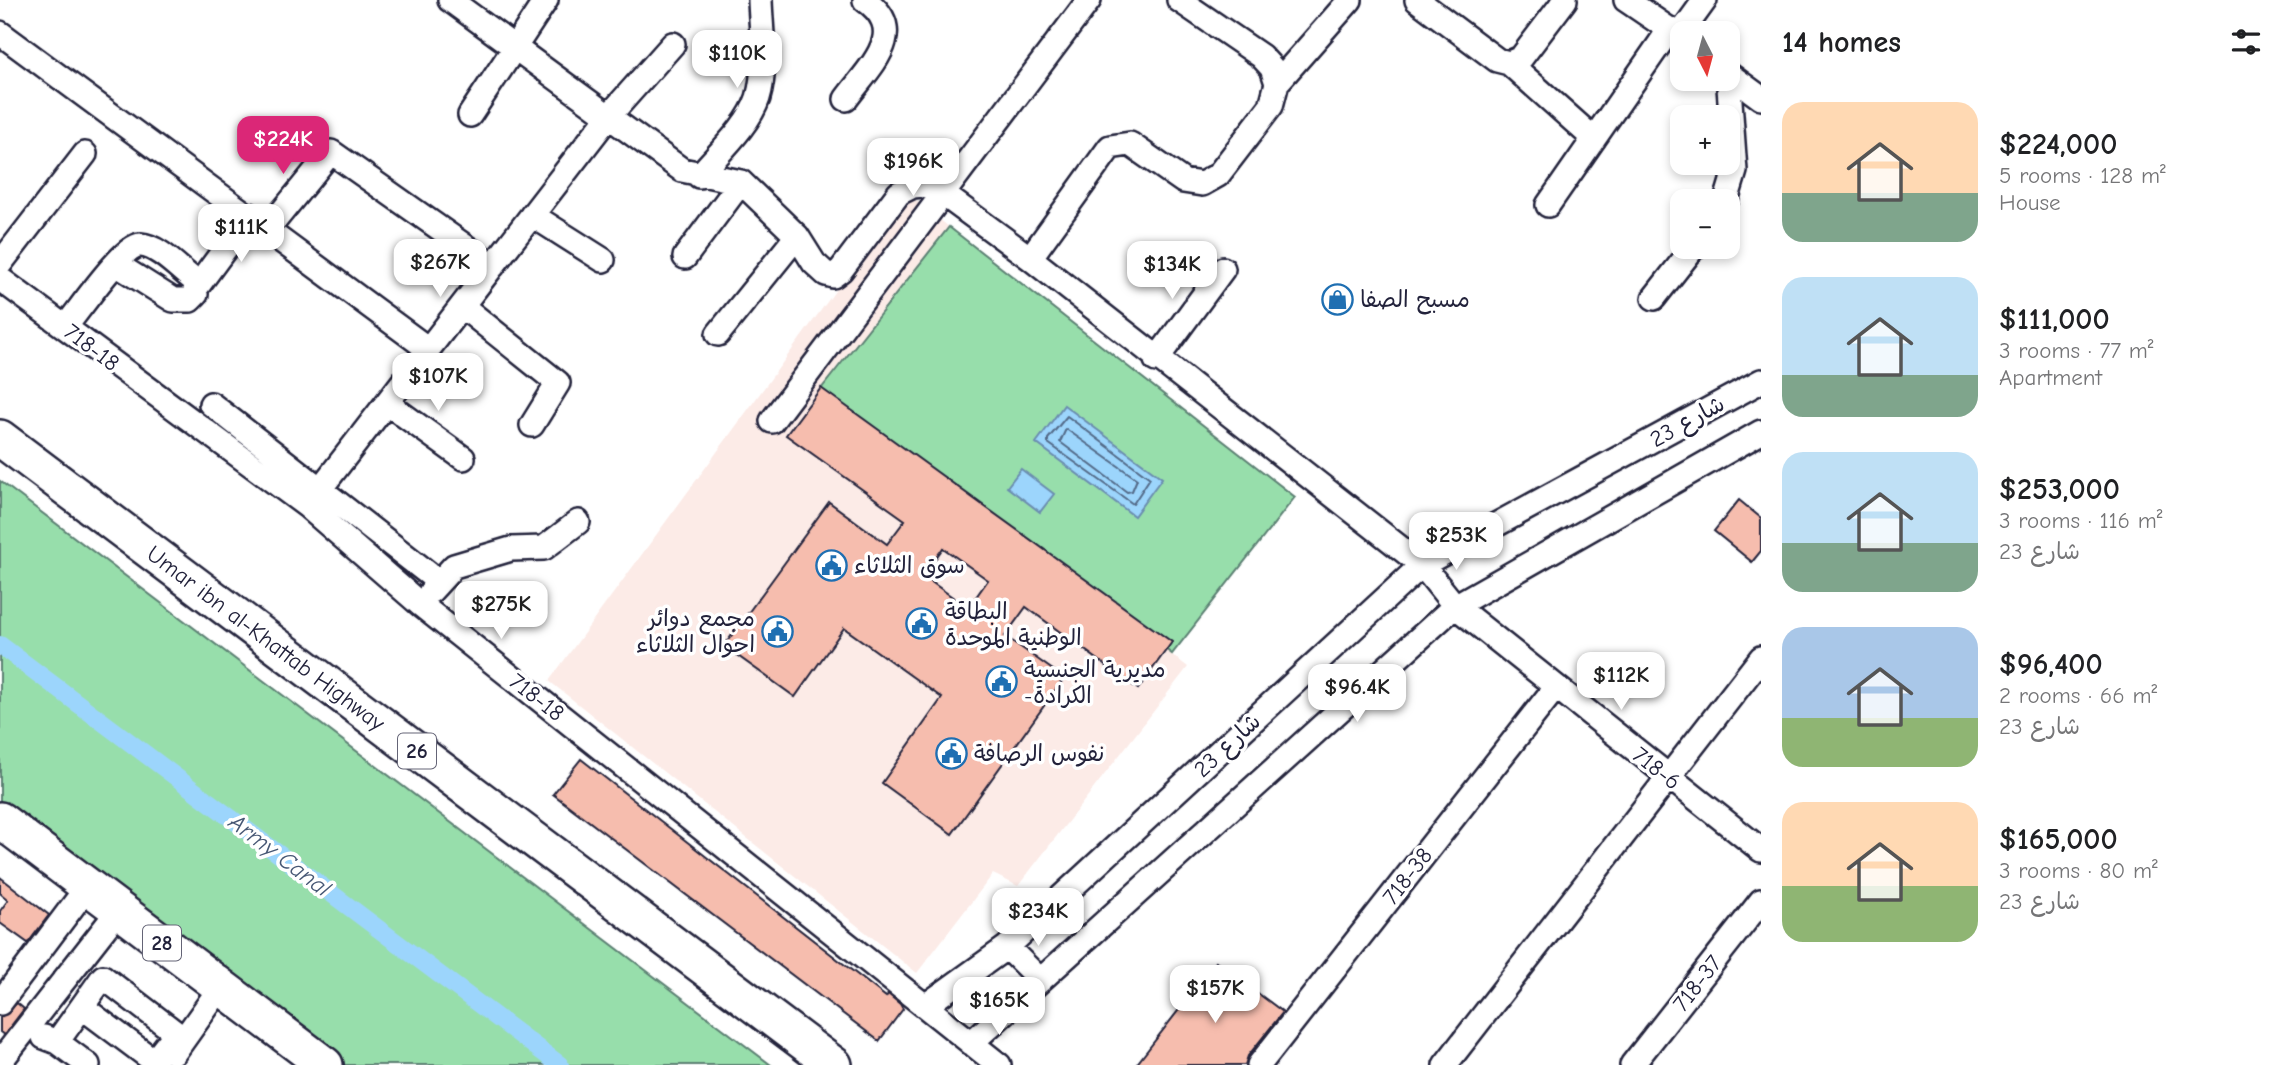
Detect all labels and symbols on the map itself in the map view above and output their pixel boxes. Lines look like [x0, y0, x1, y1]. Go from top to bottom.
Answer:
north arrow [1670, 21, 1740, 91]
pin: $110K [688, 31, 786, 90]
pin: $224K [234, 116, 332, 176]
pin: $196K [864, 138, 962, 198]
pin: $111K [192, 204, 290, 264]
pin: $267K [391, 240, 489, 299]
pin: $134K [1123, 242, 1221, 301]
shop icon: مسبح الصفا [1320, 282, 1354, 316]
place label: مسبح الصفا [1360, 286, 1470, 315]
street label: 718-18 [59, 318, 125, 377]
pin: $107K [389, 354, 487, 413]
street label: شارع 23 [1645, 390, 1730, 455]
pin: $253K [1407, 512, 1505, 572]
street label: Umar ibn al-Khattab Highway [141, 540, 391, 737]
public building icon: سوق الثلاثاء [814, 548, 848, 582]
place label: سوق الثلاثاء [854, 552, 965, 579]
pin: $275K [452, 582, 550, 641]
place label: البطاقة الوطنية الموحدة [945, 598, 1082, 651]
place label: مجمع دوائر احوال الثلاثاء [636, 605, 755, 658]
public building icon: البطاقة الوطنية الموحدة [905, 607, 939, 641]
public building icon: مجمع دوائر احوال الثلاثاء [761, 614, 795, 648]
pin: $112K [1572, 652, 1670, 712]
place label: مديرية الجنسية -الكرادة [1024, 656, 1166, 709]
pin: $96.4K [1300, 664, 1414, 724]
public building icon: مديرية الجنسية -الكرادة [984, 665, 1018, 699]
street label: 718-18 [504, 668, 569, 727]
street label: شارع 23 [1188, 708, 1268, 784]
road number: 26 [398, 734, 436, 768]
public building icon: نفوس الرصافة [934, 736, 968, 770]
place label: نفوس الرصافة [974, 740, 1104, 767]
street label: 718-6 [1627, 741, 1686, 796]
water label: Army Canal [223, 807, 337, 903]
street label: 718-38 [1377, 843, 1438, 910]
pin: $234K [989, 888, 1087, 948]
road number: 28 [143, 926, 181, 960]
street label: 718-37 [1667, 950, 1728, 1017]
pin: $157K [1166, 965, 1264, 1025]
pin: $165K [950, 978, 1048, 1037]

